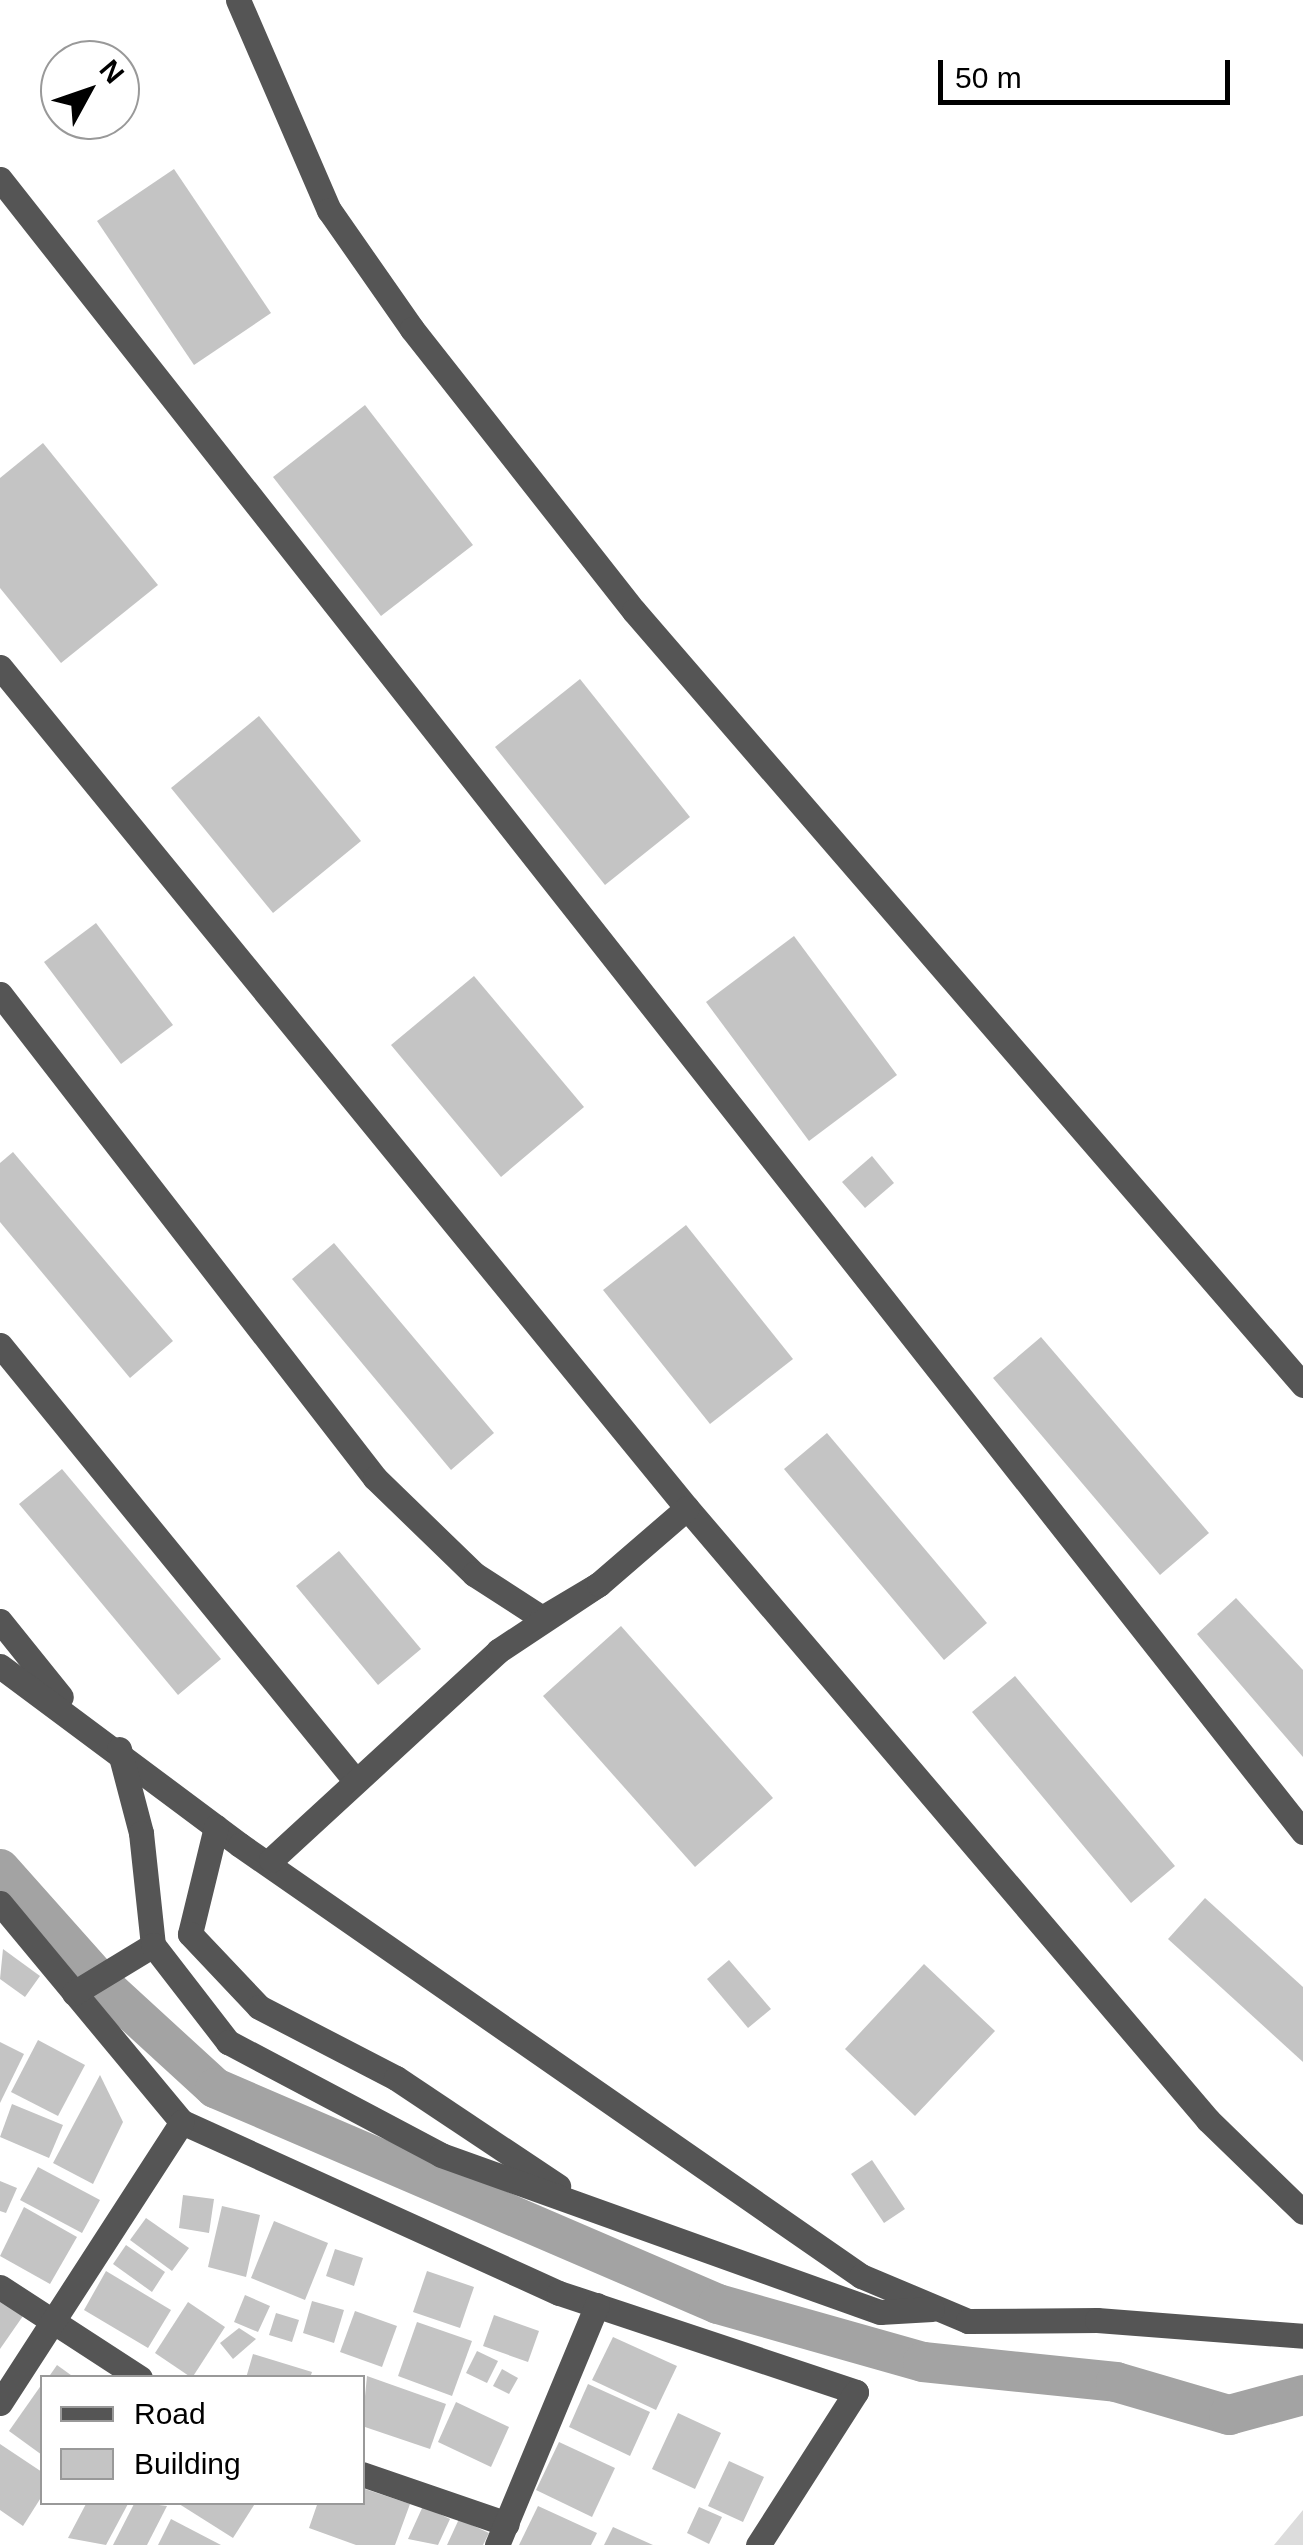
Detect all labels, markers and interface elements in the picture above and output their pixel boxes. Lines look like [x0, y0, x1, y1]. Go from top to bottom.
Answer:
north arrow [40, 40, 140, 140]
scale bar [943, 40, 1236, 102]
text: N [93, 54, 130, 89]
text: 50 m [955, 61, 1022, 94]
legend [40, 2375, 365, 2505]
text: Road [134, 2397, 206, 2430]
text: Building [134, 2447, 241, 2480]

